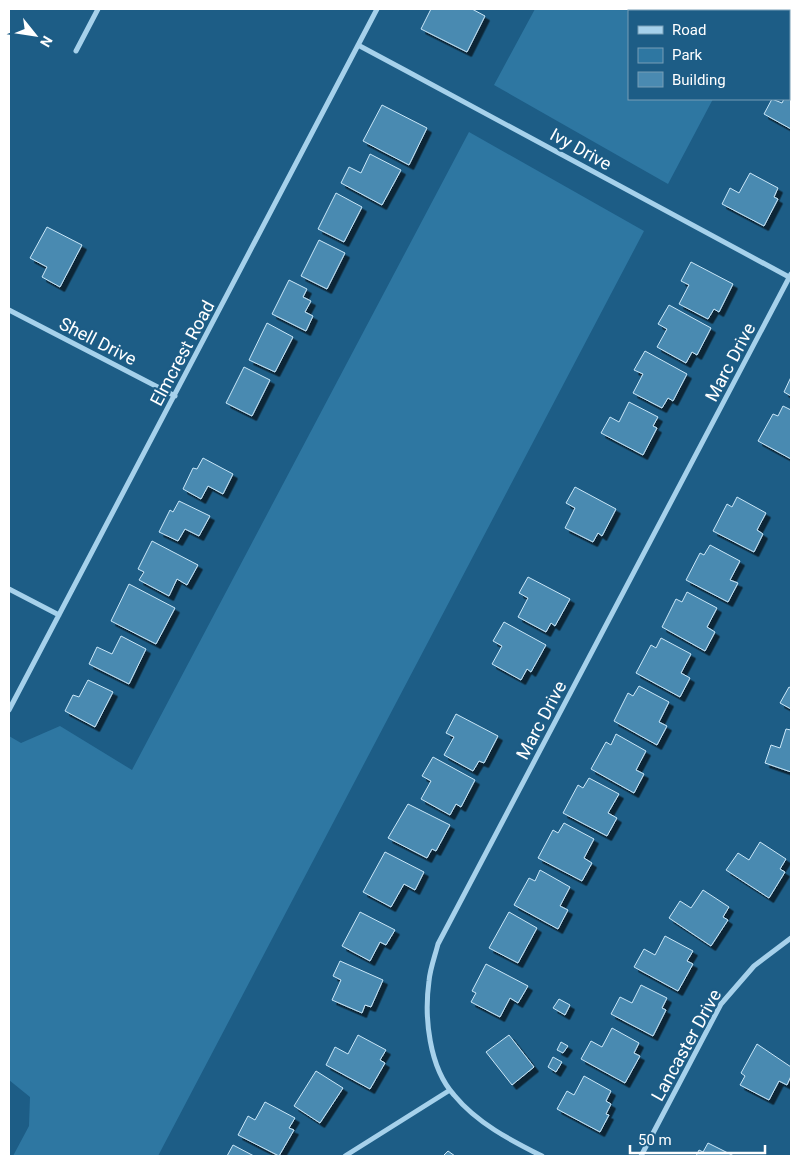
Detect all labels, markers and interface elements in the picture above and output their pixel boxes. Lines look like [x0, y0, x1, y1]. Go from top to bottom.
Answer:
north arrow [10, 10, 60, 60]
legend [628, 10, 790, 100]
text: Road [672, 21, 706, 39]
text: N [37, 33, 56, 50]
text: Park [672, 46, 703, 64]
text: Building [672, 71, 726, 89]
street label: Ivy Drive [547, 124, 615, 174]
street label: Elmcrest Road [145, 297, 219, 409]
street label: Shell Drive [56, 313, 140, 369]
street label: Marc Drive [701, 319, 759, 405]
street label: Marc Drive [512, 677, 570, 763]
street label: Lancaster Drive [647, 986, 725, 1104]
scale bar [630, 1122, 765, 1154]
text: 50 m [638, 1131, 672, 1149]

